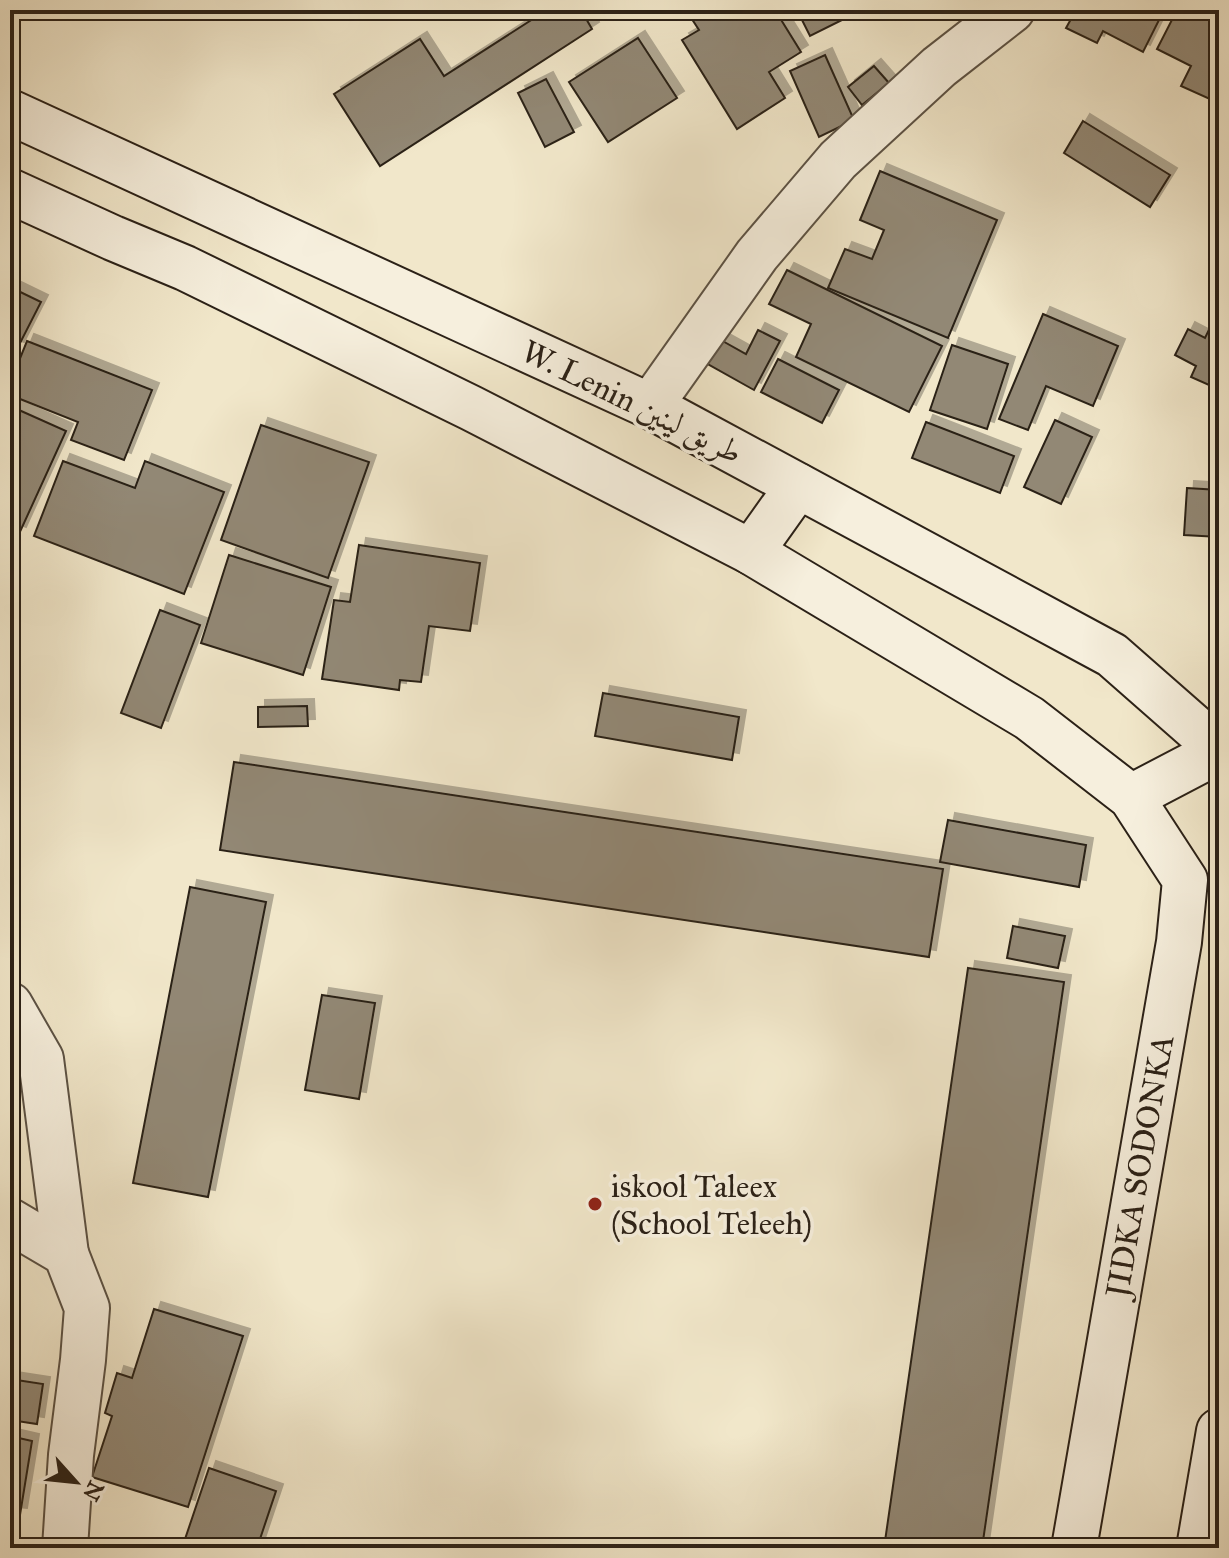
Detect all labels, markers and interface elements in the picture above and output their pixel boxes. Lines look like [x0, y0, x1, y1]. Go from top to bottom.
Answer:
street label: W. Lenin طريق لينين [515, 332, 749, 473]
street label: JIDKA SODONKA [1097, 1031, 1182, 1303]
place label: iskool Taleex (School Teleeh) [611, 1167, 812, 1243]
marker: iskool Taleex (School Teleeh) [586, 1195, 604, 1213]
north arrow [36, 1442, 116, 1522]
text: N [77, 1476, 110, 1506]

